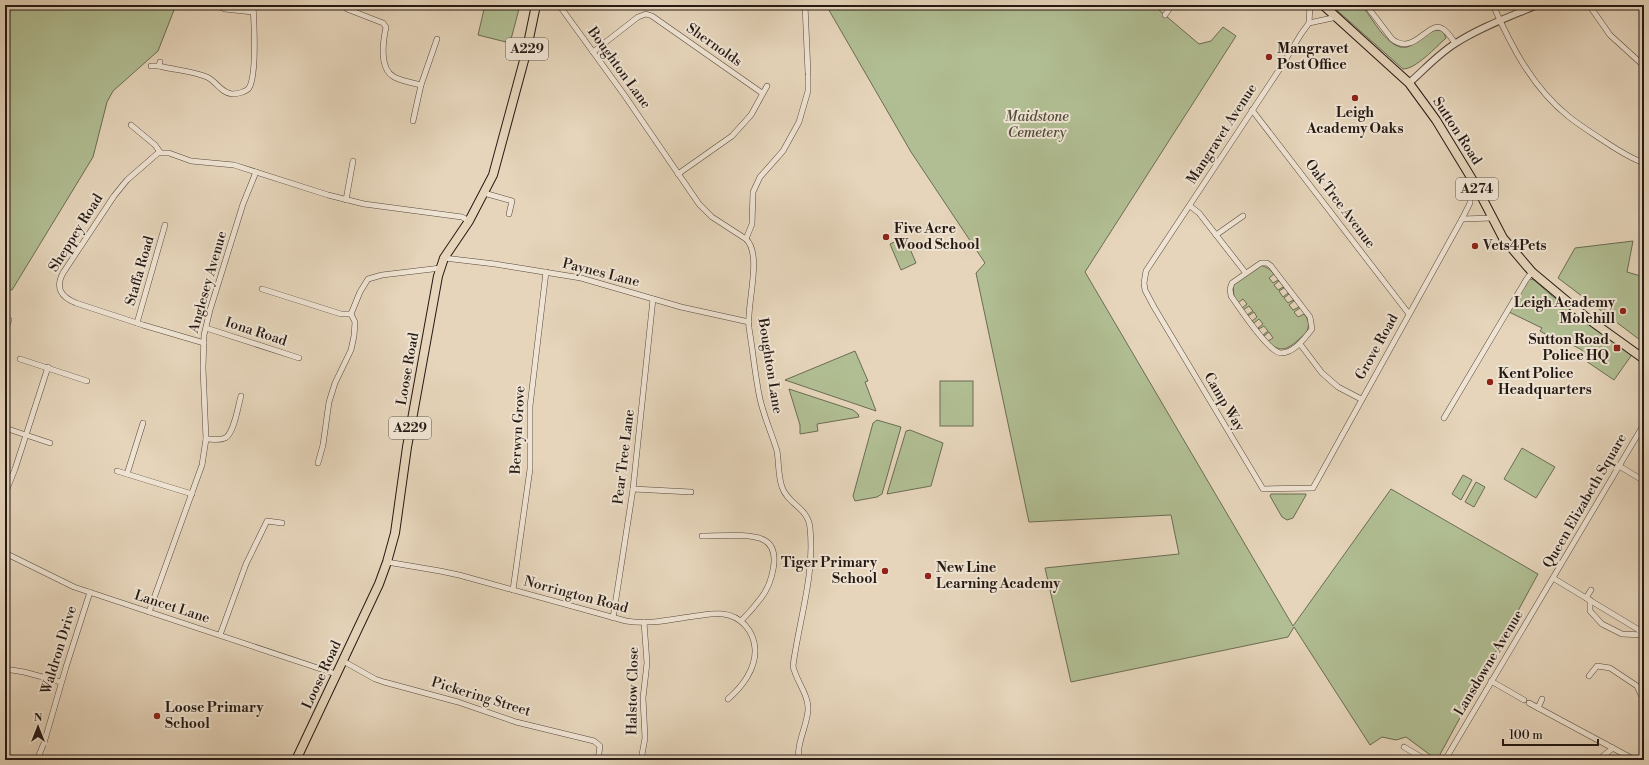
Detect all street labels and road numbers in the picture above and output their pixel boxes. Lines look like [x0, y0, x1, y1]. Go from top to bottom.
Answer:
street label: Shernolds [683, 19, 745, 71]
street label: Boughton Lane [583, 23, 655, 113]
road number: A229 [506, 38, 548, 60]
street label: Mangravet Avenue [1183, 80, 1261, 188]
street label: Sutton Road [1428, 94, 1486, 168]
street label: Oak Tree Avenue [1301, 156, 1379, 252]
road number: A274 [1456, 178, 1498, 200]
street label: Sheppey Road [45, 191, 107, 275]
street label: Anglesey Avenue [185, 229, 231, 336]
street label: Staffa Road [121, 234, 159, 308]
street label: Paynes Lane [561, 255, 641, 291]
street label: Grove Road [1351, 311, 1403, 383]
street label: Iona Road [223, 314, 289, 350]
street label: Boughton Lane [753, 316, 786, 415]
street label: Loose Road [393, 331, 423, 407]
street label: Camp Way [1199, 369, 1249, 435]
street label: Berwyn Grove [507, 385, 529, 476]
street label: Pear Tree Lane [609, 408, 639, 506]
road number: A229 [389, 417, 431, 439]
street label: Queen Elizabeth Square [1539, 430, 1631, 572]
street label: Norrington Road [522, 572, 630, 618]
street label: Lancet Lane [132, 586, 212, 628]
street label: Waldron Drive [37, 604, 81, 697]
street label: Lansdowne Avenue [1450, 607, 1528, 719]
street label: Loose Road [298, 638, 346, 712]
street label: Halstow Close [623, 647, 643, 735]
street label: Pickering Street [429, 673, 533, 721]

